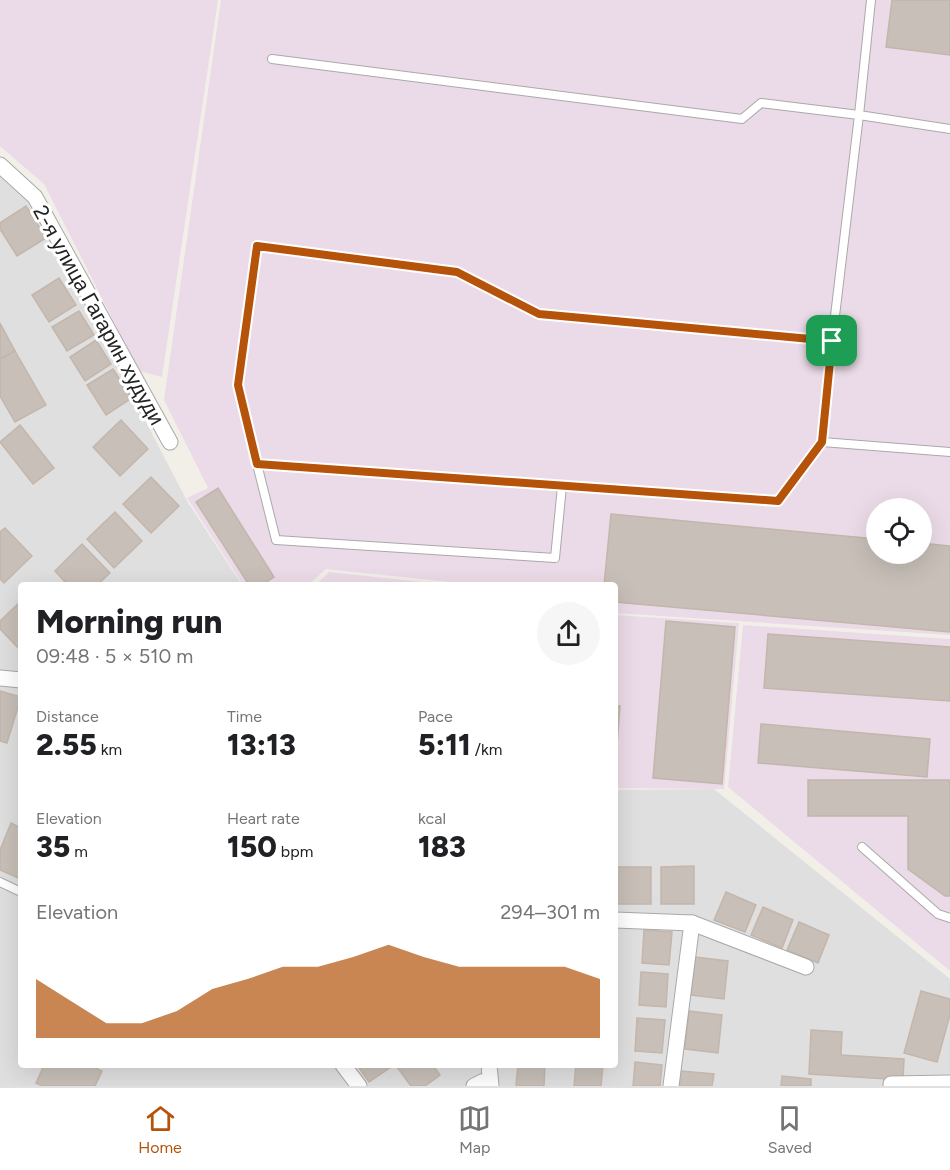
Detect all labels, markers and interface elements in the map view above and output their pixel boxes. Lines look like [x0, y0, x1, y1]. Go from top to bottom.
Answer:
street label: 2-я улица Гагарин худуди [28, 201, 170, 429]
pin [806, 315, 857, 366]
icon: arrive [815, 324, 848, 357]
map controls [866, 498, 932, 564]
button: locate [866, 498, 932, 564]
text: Morning run [36, 602, 222, 641]
button: share [537, 602, 600, 665]
text: 09:48 · 5 × 510 m [36, 644, 193, 668]
text: Distance [36, 707, 99, 726]
text: Time [227, 707, 262, 726]
text: Pace [418, 707, 453, 726]
text: 2.55 [36, 726, 97, 763]
text: 13:13 [227, 726, 296, 763]
text: 5:11 [418, 726, 471, 763]
text: km [97, 740, 122, 759]
text: /km [471, 740, 502, 759]
text: Elevation [36, 809, 102, 828]
text: Heart rate [227, 809, 300, 828]
text: kcal [418, 809, 446, 828]
text: 35 [36, 828, 70, 865]
text: 150 [227, 828, 277, 865]
text: 183 [418, 828, 466, 865]
text: m [70, 842, 88, 861]
text: bpm [277, 842, 313, 861]
text: Elevation [36, 900, 118, 924]
text: 294–301 m [500, 900, 600, 924]
tab: Home [138, 1102, 182, 1157]
tab: Map [458, 1102, 491, 1157]
tab: Saved [768, 1102, 812, 1157]

